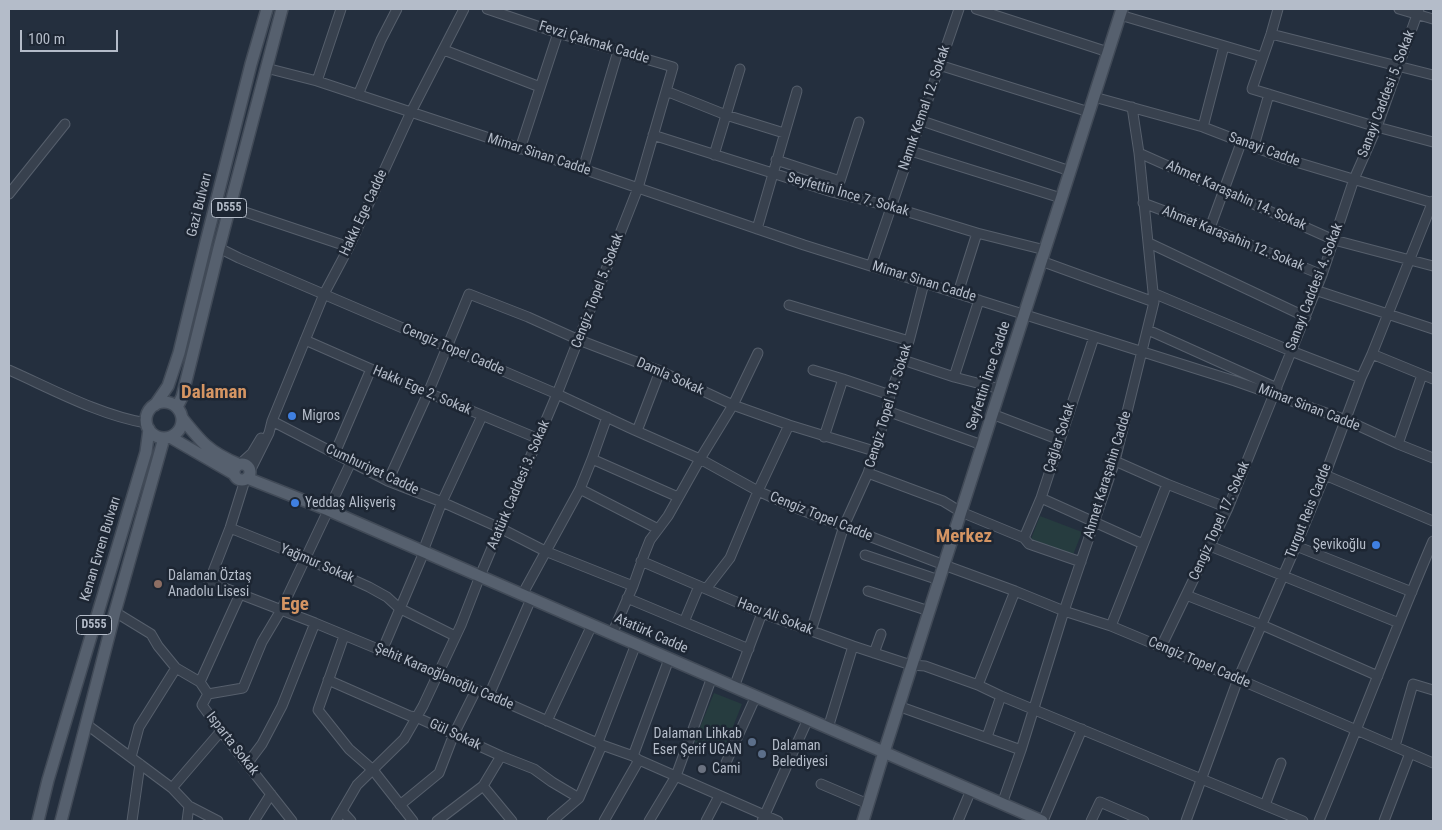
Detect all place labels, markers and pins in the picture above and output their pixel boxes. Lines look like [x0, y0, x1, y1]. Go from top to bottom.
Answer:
place label: Migros [302, 408, 340, 424]
marker: Migros [286, 410, 298, 422]
place label: Yeddaş Alişveriş [305, 495, 396, 511]
marker: Yeddaş Alişveriş [289, 497, 301, 509]
place label: Şevikoğlu [1313, 537, 1366, 553]
marker: Şevikoğlu [1370, 539, 1382, 551]
place label: Dalaman Öztaş Anadolu Lisesi [168, 568, 252, 600]
marker: Dalaman Öztaş Anadolu Lisesi [152, 578, 164, 590]
place label: Dalaman Lihkab Eser Şerif UGAN [653, 726, 742, 759]
marker: Dalaman Lihkab Eser Şerif UGAN [746, 736, 758, 748]
place label: Dalaman Belediyesi [772, 738, 828, 770]
marker: Dalaman Belediyesi [756, 748, 768, 760]
place label: Cami [712, 761, 740, 777]
marker: Cami [696, 763, 708, 775]

